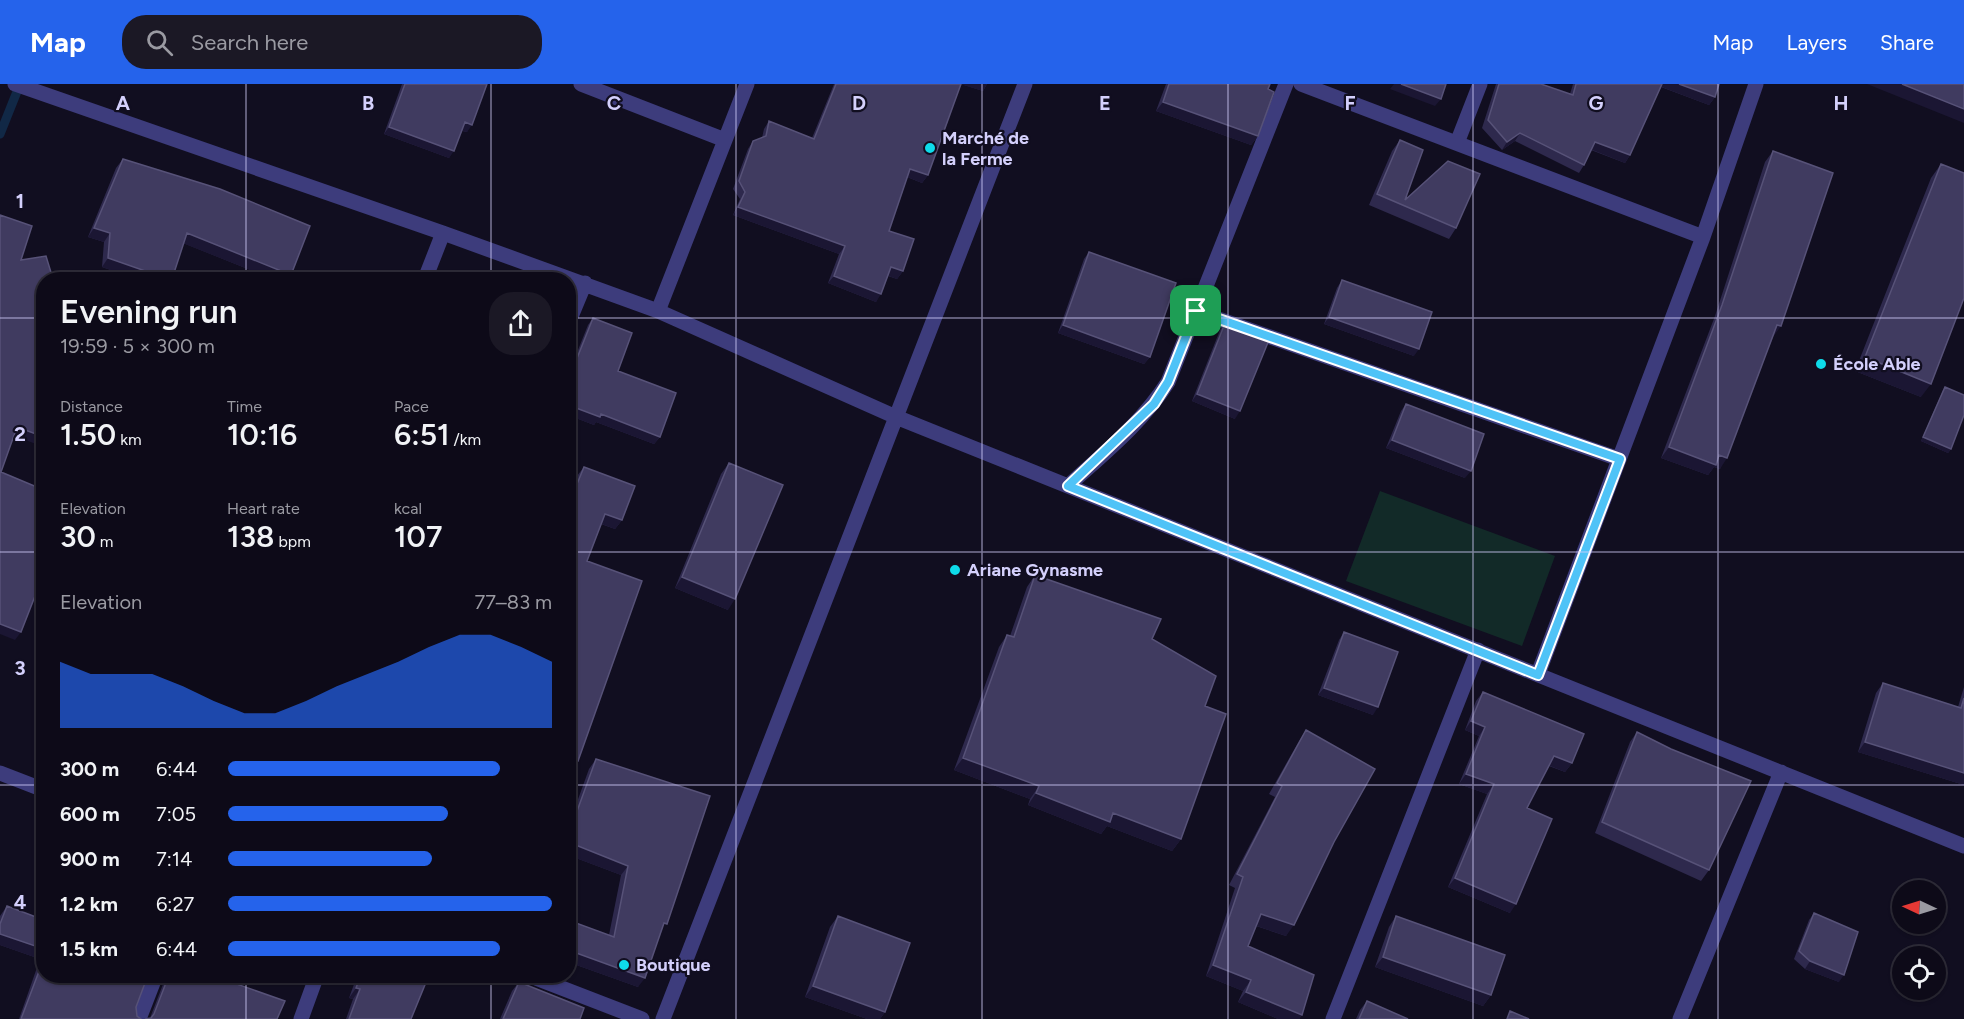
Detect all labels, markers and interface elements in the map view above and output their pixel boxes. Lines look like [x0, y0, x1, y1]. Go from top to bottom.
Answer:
search box [122, 15, 542, 69]
text: Map [30, 25, 86, 59]
icon: search [143, 26, 176, 59]
text: Search here [191, 29, 308, 56]
text: Map [1713, 30, 1753, 55]
text: Layers [1786, 30, 1847, 55]
text: Share [1880, 30, 1934, 55]
text: A [116, 91, 131, 115]
text: B [362, 91, 374, 115]
text: C [607, 91, 621, 115]
text: D [852, 91, 866, 115]
text: E [1099, 91, 1111, 115]
text: F [1344, 91, 1356, 115]
text: G [1589, 91, 1604, 115]
text: H [1834, 91, 1849, 115]
place label: Marché de la Ferme [942, 127, 1029, 170]
marker: Marché de la Ferme [923, 141, 937, 155]
text: 1 [16, 189, 24, 213]
pin [1170, 285, 1221, 336]
text: Evening run [60, 292, 237, 331]
button: share [489, 292, 552, 355]
icon: arrive [1179, 294, 1212, 327]
text: 19:59 · 5 × 300 m [60, 334, 215, 358]
place label: École Able [1833, 353, 1921, 375]
marker: École Able [1814, 357, 1828, 371]
text: Distance [60, 397, 123, 416]
text: Time [227, 397, 262, 416]
text: Pace [394, 397, 429, 416]
text: 1.50 [60, 416, 116, 453]
text: 10:16 [227, 416, 297, 453]
text: 6:51 [394, 416, 450, 453]
text: 2 [14, 422, 26, 446]
text: km [116, 430, 142, 449]
text: /km [450, 430, 481, 449]
text: Elevation [60, 499, 126, 518]
text: Heart rate [227, 499, 300, 518]
text: kcal [394, 499, 422, 518]
text: 30 [60, 518, 96, 555]
text: 138 [227, 518, 275, 555]
text: 107 [394, 518, 442, 555]
text: m [96, 532, 113, 551]
text: bpm [275, 532, 311, 551]
place label: Ariane Gynasme [967, 559, 1103, 581]
marker: Ariane Gynasme [948, 563, 962, 577]
text: Elevation [60, 590, 142, 614]
text: 77–83 m [474, 590, 552, 614]
text: 3 [14, 656, 26, 680]
text: 300 m [60, 757, 119, 781]
text: 6:44 [156, 757, 197, 781]
text: 600 m [60, 802, 120, 826]
text: 7:05 [156, 802, 196, 826]
text: 900 m [60, 847, 120, 871]
text: 7:14 [156, 847, 192, 871]
north arrow [1892, 880, 1946, 934]
map controls [1892, 880, 1946, 1000]
text: 4 [14, 890, 27, 914]
text: 1.2 km [60, 892, 118, 916]
text: 6:27 [156, 892, 194, 916]
text: 1.5 km [60, 937, 118, 961]
text: 6:44 [156, 937, 197, 961]
button: locate [1892, 946, 1946, 1000]
place label: Boutique [636, 954, 711, 976]
marker: Boutique [617, 958, 631, 972]

